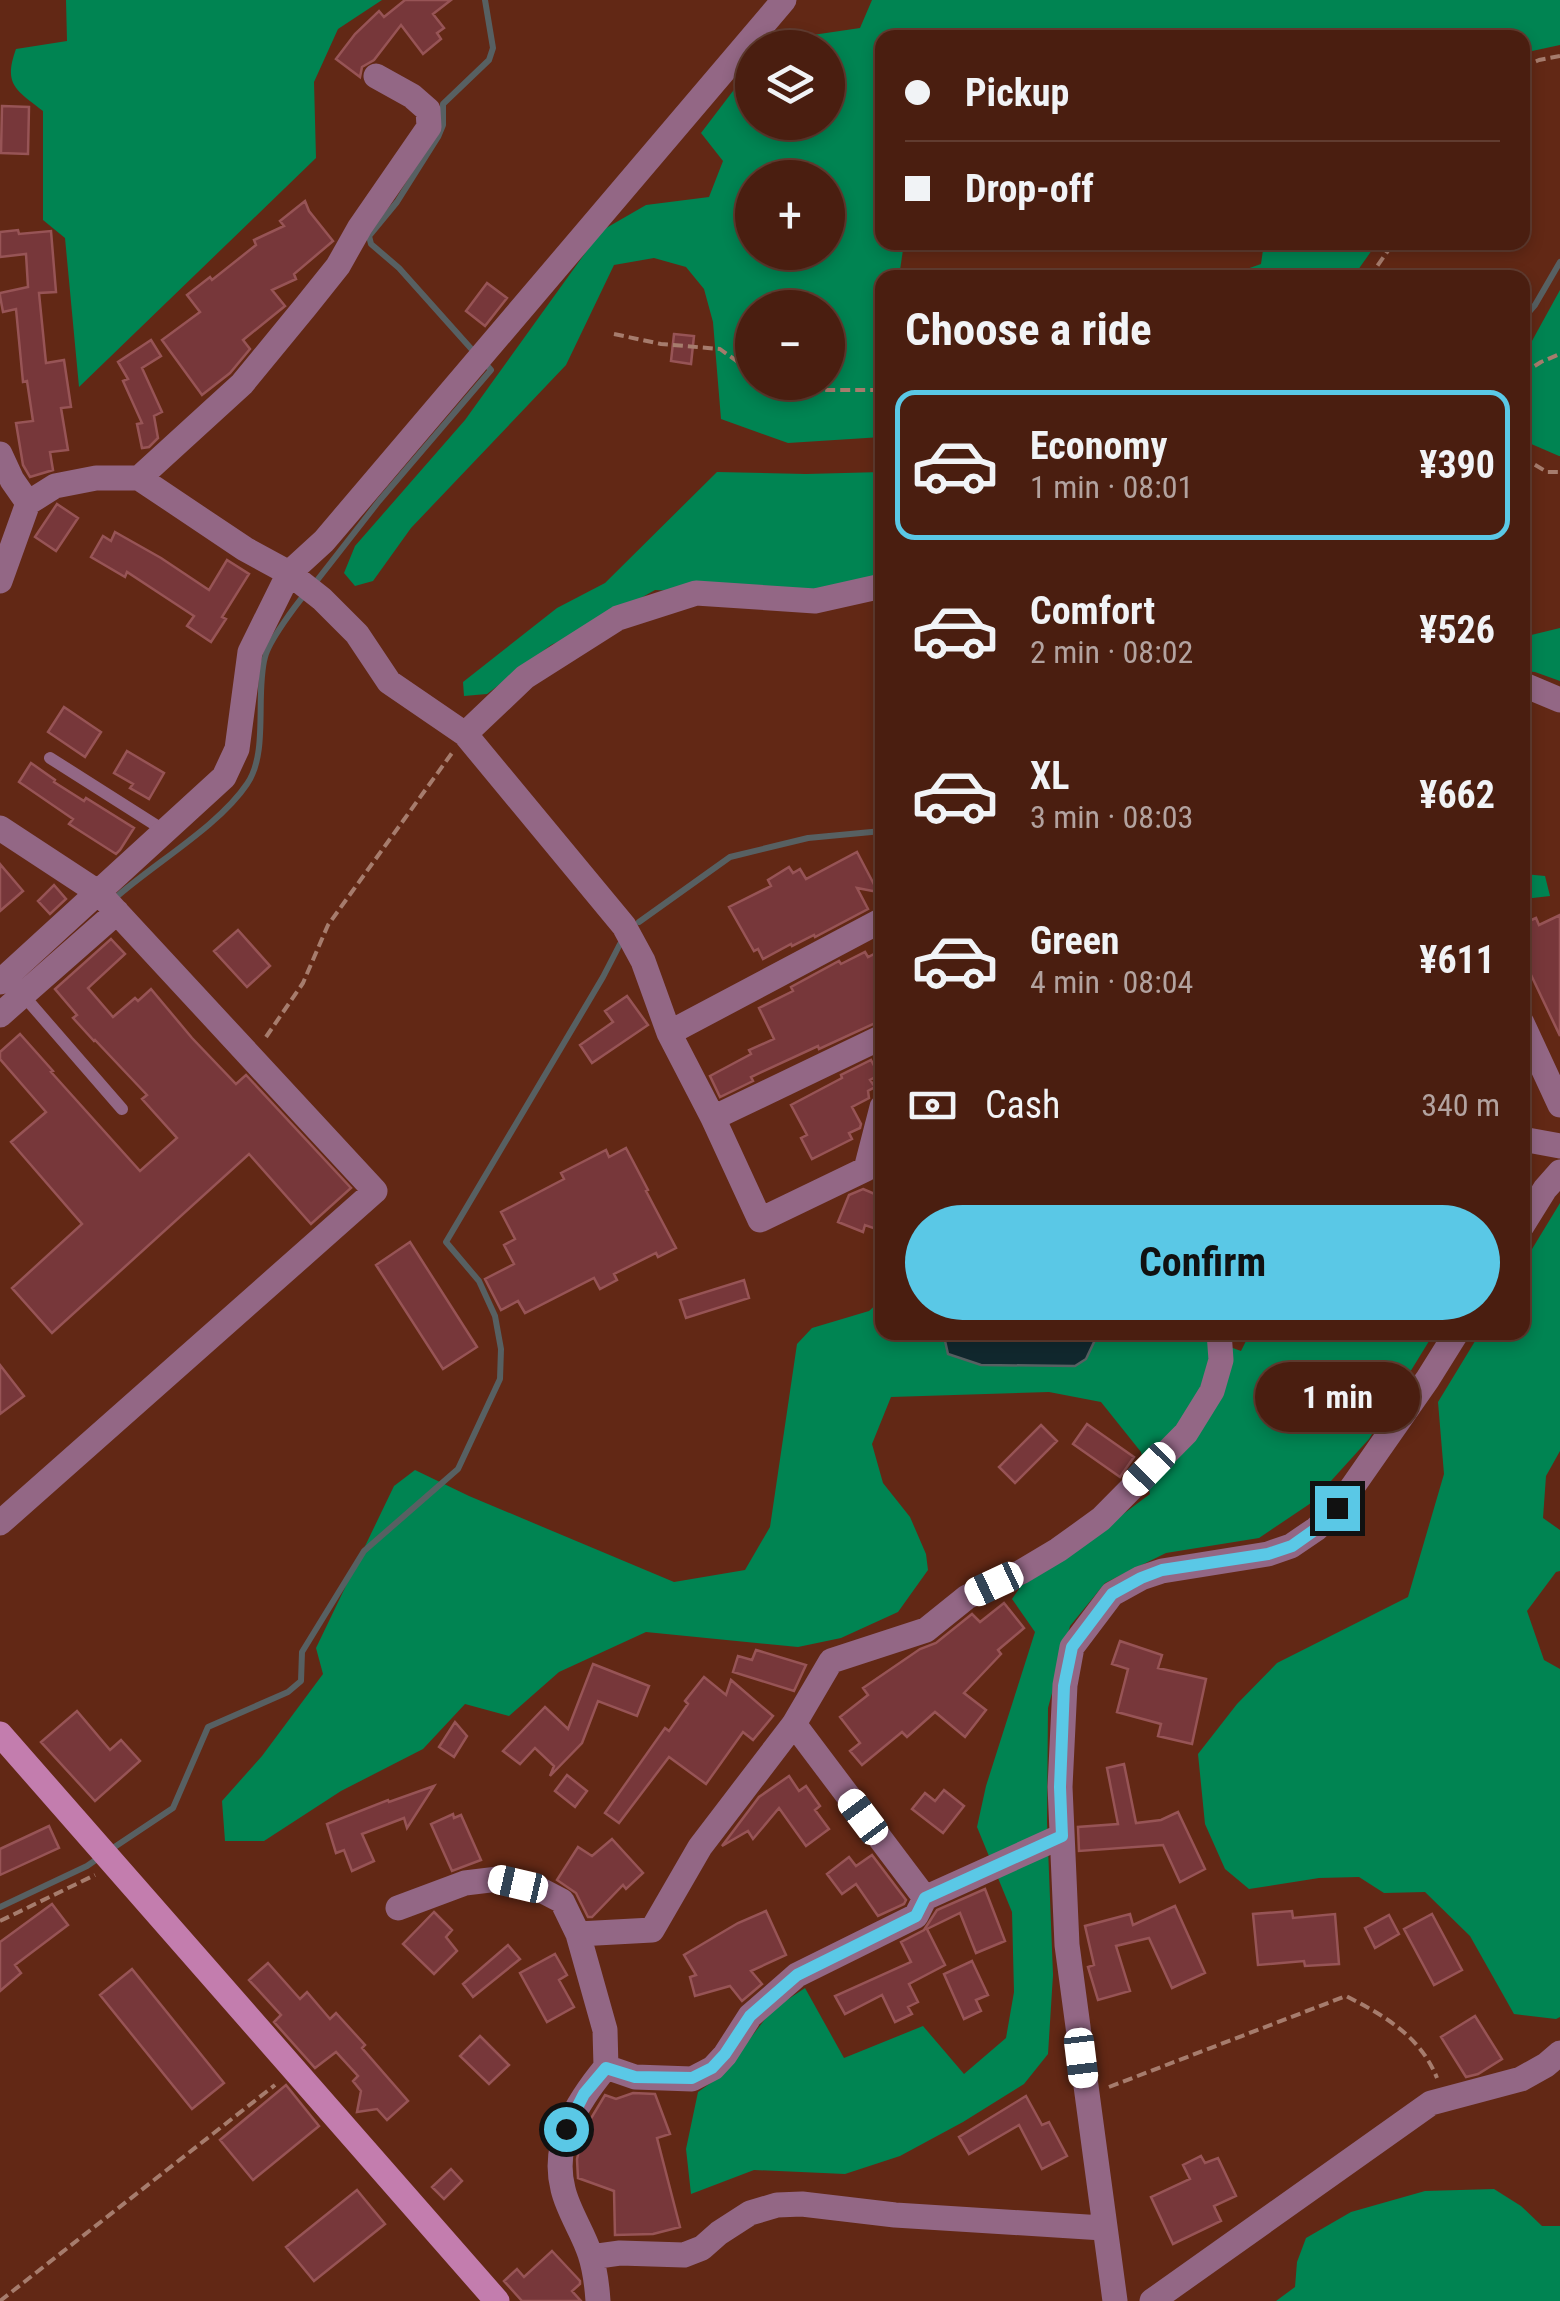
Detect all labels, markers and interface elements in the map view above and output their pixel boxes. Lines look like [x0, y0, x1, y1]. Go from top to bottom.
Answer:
map controls [735, 30, 845, 400]
button: layers [735, 30, 845, 140]
text: Pickup [965, 71, 1069, 115]
button: + [735, 160, 845, 270]
text: Drop-off [965, 167, 1094, 211]
button: − [735, 290, 845, 400]
text: Choose a ride [905, 303, 1152, 356]
icon: car [910, 420, 1000, 510]
text: Economy [1030, 424, 1167, 468]
text: ¥390 [1419, 443, 1495, 487]
text: 1 min · 08:01 [1030, 468, 1193, 506]
icon: car [910, 585, 1000, 675]
text: Comfort [1030, 589, 1155, 633]
text: ¥526 [1419, 608, 1495, 652]
text: 2 min · 08:02 [1030, 633, 1193, 671]
icon: car [910, 750, 1000, 840]
text: XL [1030, 754, 1069, 798]
text: ¥662 [1419, 773, 1495, 817]
text: 3 min · 08:03 [1030, 798, 1193, 836]
icon: car [910, 915, 1000, 1005]
text: Green [1030, 919, 1120, 963]
text: ¥611 [1419, 938, 1495, 982]
text: 4 min · 08:04 [1030, 963, 1193, 1001]
icon: cash [905, 1078, 960, 1133]
text: Cash [985, 1083, 1060, 1127]
text: 340 m [1421, 1086, 1500, 1124]
button: Confirm [905, 1205, 1500, 1320]
callout: 1 min [1254, 1363, 1420, 1433]
text: 1 min [1302, 1378, 1373, 1416]
car [1117, 1437, 1181, 1501]
route end [1315, 1486, 1360, 1531]
car [960, 1558, 1028, 1610]
car [833, 1784, 893, 1850]
car [485, 1863, 551, 1905]
car [1062, 2026, 1100, 2090]
route start [544, 2107, 589, 2152]

